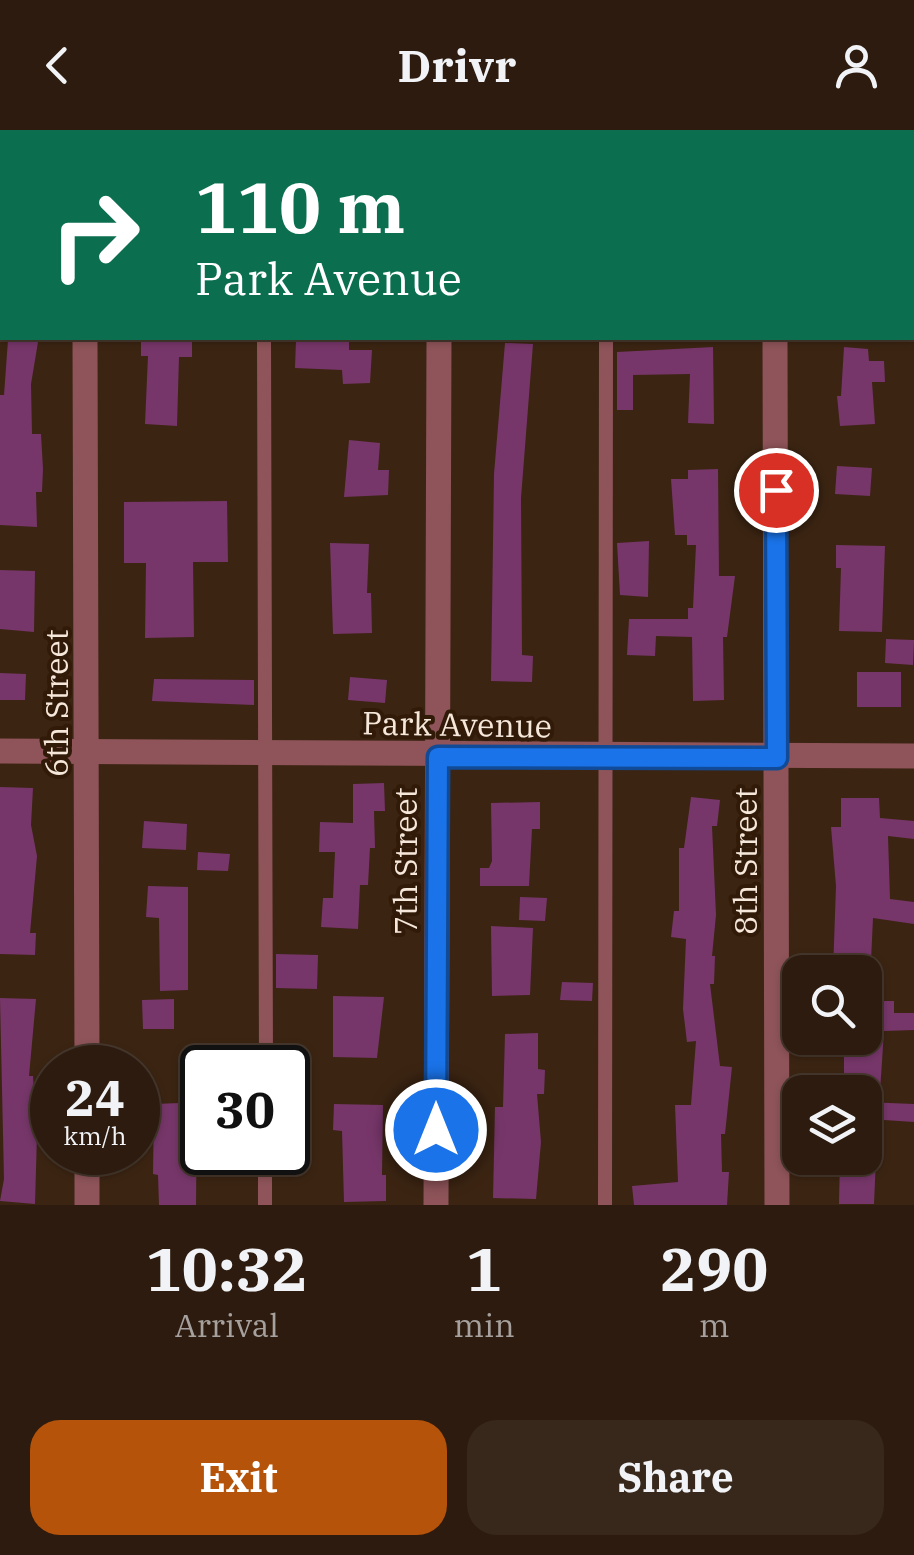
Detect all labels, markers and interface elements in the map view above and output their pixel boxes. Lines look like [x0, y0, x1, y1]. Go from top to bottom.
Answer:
text: Drivr [398, 36, 516, 94]
icon: back [30, 38, 85, 93]
icon: person [829, 38, 884, 93]
text: 110 m [195, 161, 405, 252]
icon: right [30, 170, 160, 300]
text: Park Avenue [195, 249, 462, 307]
pin [734, 448, 819, 533]
icon: arrive [749, 463, 804, 518]
street label: 6th Street [35, 629, 77, 777]
street label: Park Avenue [362, 701, 552, 747]
street label: 7th Street [384, 787, 426, 935]
street label: 8th Street [724, 787, 766, 935]
map controls [782, 955, 882, 1175]
button: search [782, 955, 882, 1055]
speed limit sign: 30 [180, 1045, 310, 1175]
text: 24 [65, 1065, 125, 1130]
button: layers [782, 1075, 882, 1175]
position arrow [384, 1078, 488, 1182]
text: km/h [63, 1119, 127, 1152]
text: 10:32 [146, 1229, 308, 1308]
text: 1 [466, 1229, 502, 1308]
text: 290 [660, 1229, 768, 1308]
text: Arrival [175, 1304, 279, 1346]
text: min [454, 1304, 515, 1346]
text: m [699, 1304, 730, 1346]
button: Exit [30, 1420, 447, 1535]
button: Share [467, 1420, 884, 1535]

